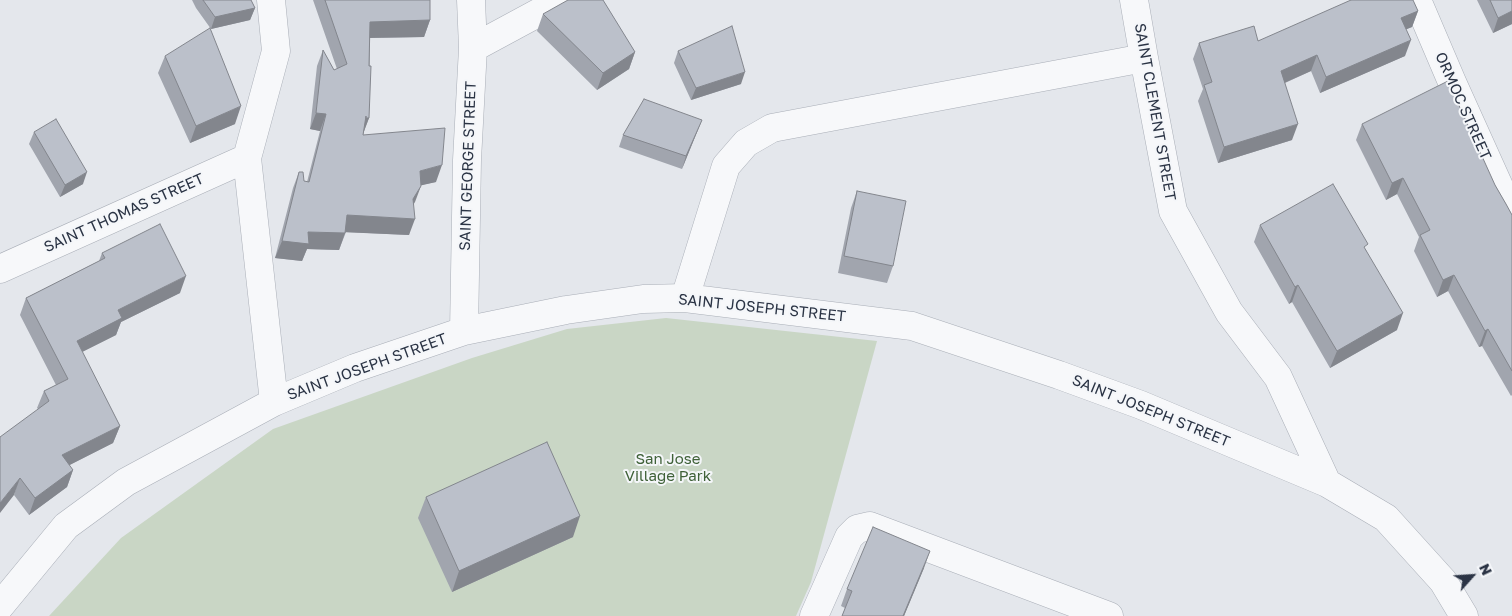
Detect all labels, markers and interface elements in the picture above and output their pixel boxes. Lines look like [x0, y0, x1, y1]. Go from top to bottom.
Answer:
street label: SAINT CLEMENT STREET [1131, 22, 1179, 202]
street label: ORMOC STREET [1431, 49, 1495, 163]
street label: SAINT GEORGE STREET [456, 81, 480, 251]
street label: SAINT THOMAS STREET [41, 170, 207, 256]
street label: SAINT JOSEPH STREET [677, 290, 847, 326]
street label: SAINT JOSEPH STREET [285, 330, 449, 404]
street label: SAINT JOSEPH STREET [1070, 371, 1232, 451]
park label: San Jose Village Park [625, 450, 711, 485]
north arrow [1447, 551, 1497, 601]
text: N [1476, 561, 1496, 578]

